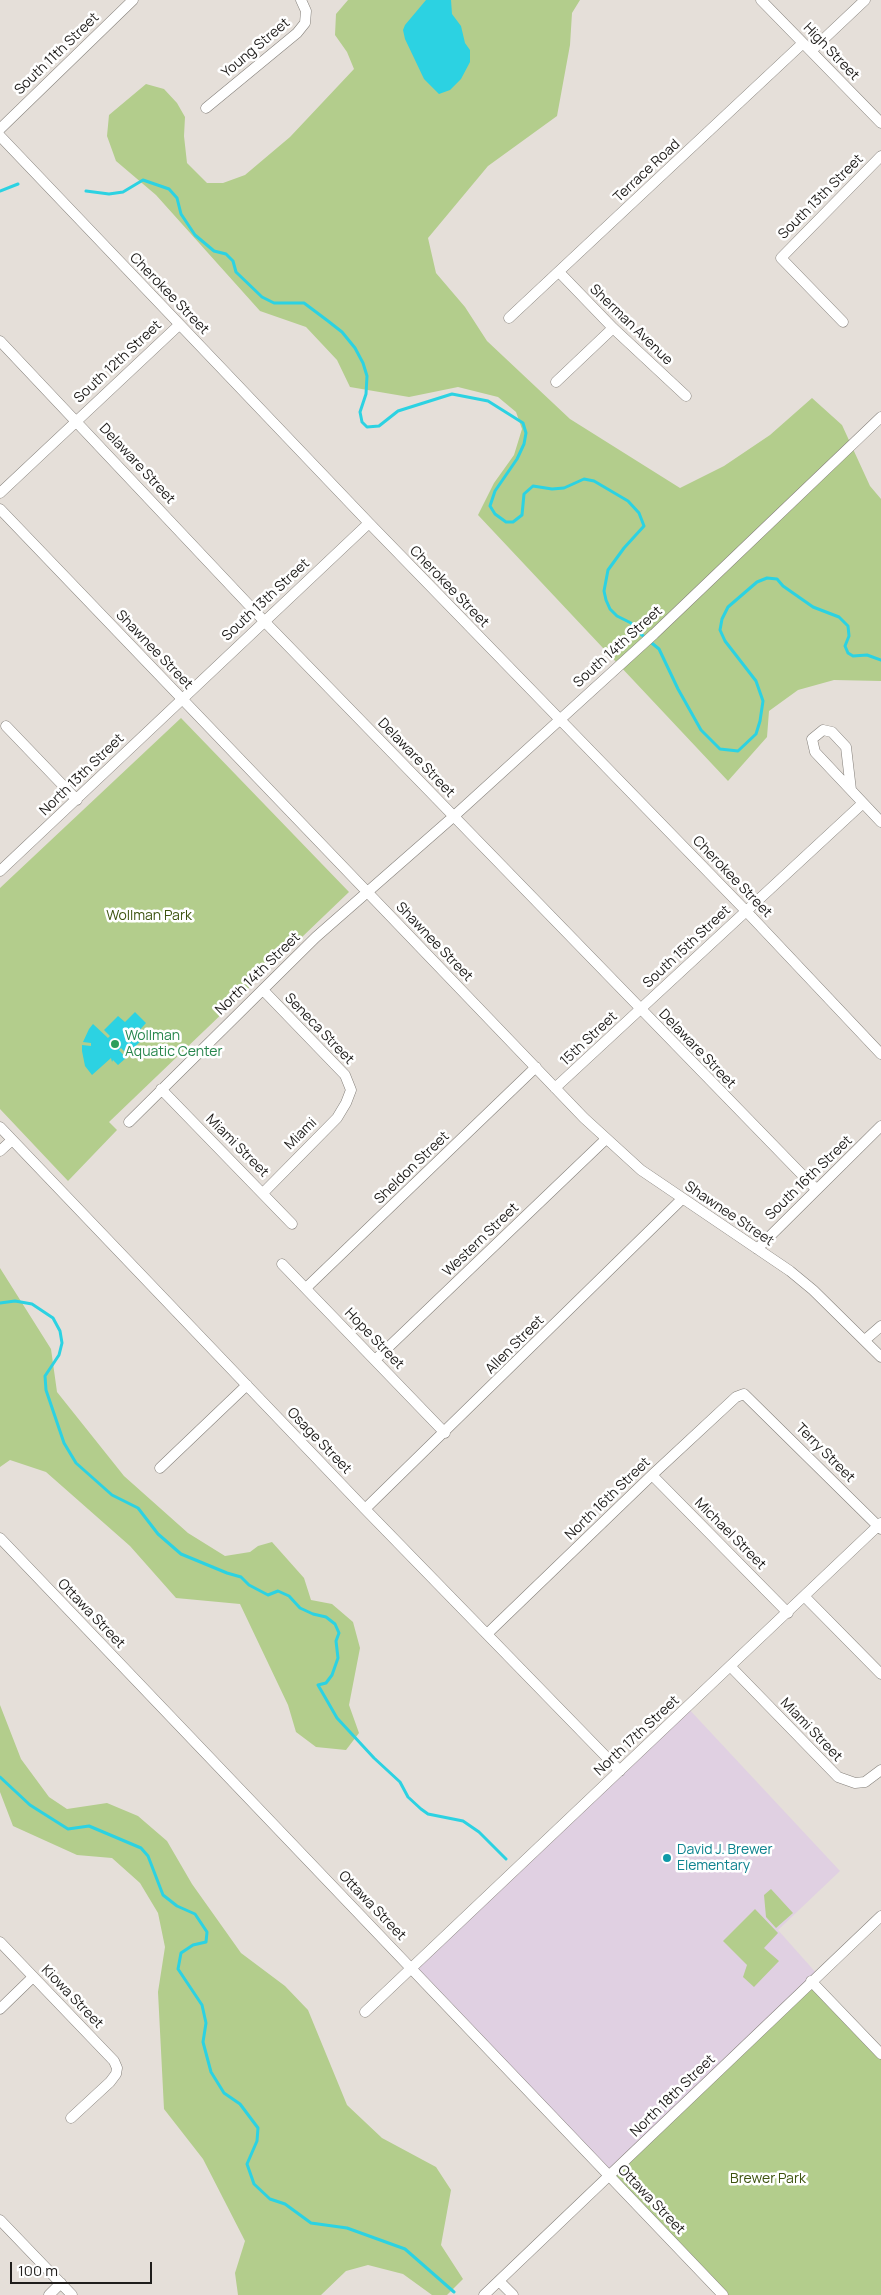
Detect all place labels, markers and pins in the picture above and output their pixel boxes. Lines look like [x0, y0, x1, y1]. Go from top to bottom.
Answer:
place label: Wollman Aquatic Center [125, 1028, 223, 1060]
marker: Wollman Aquatic Center [109, 1038, 121, 1050]
place label: David J. Brewer Elementary [677, 1842, 773, 1874]
marker: David J. Brewer Elementary [661, 1852, 673, 1864]

